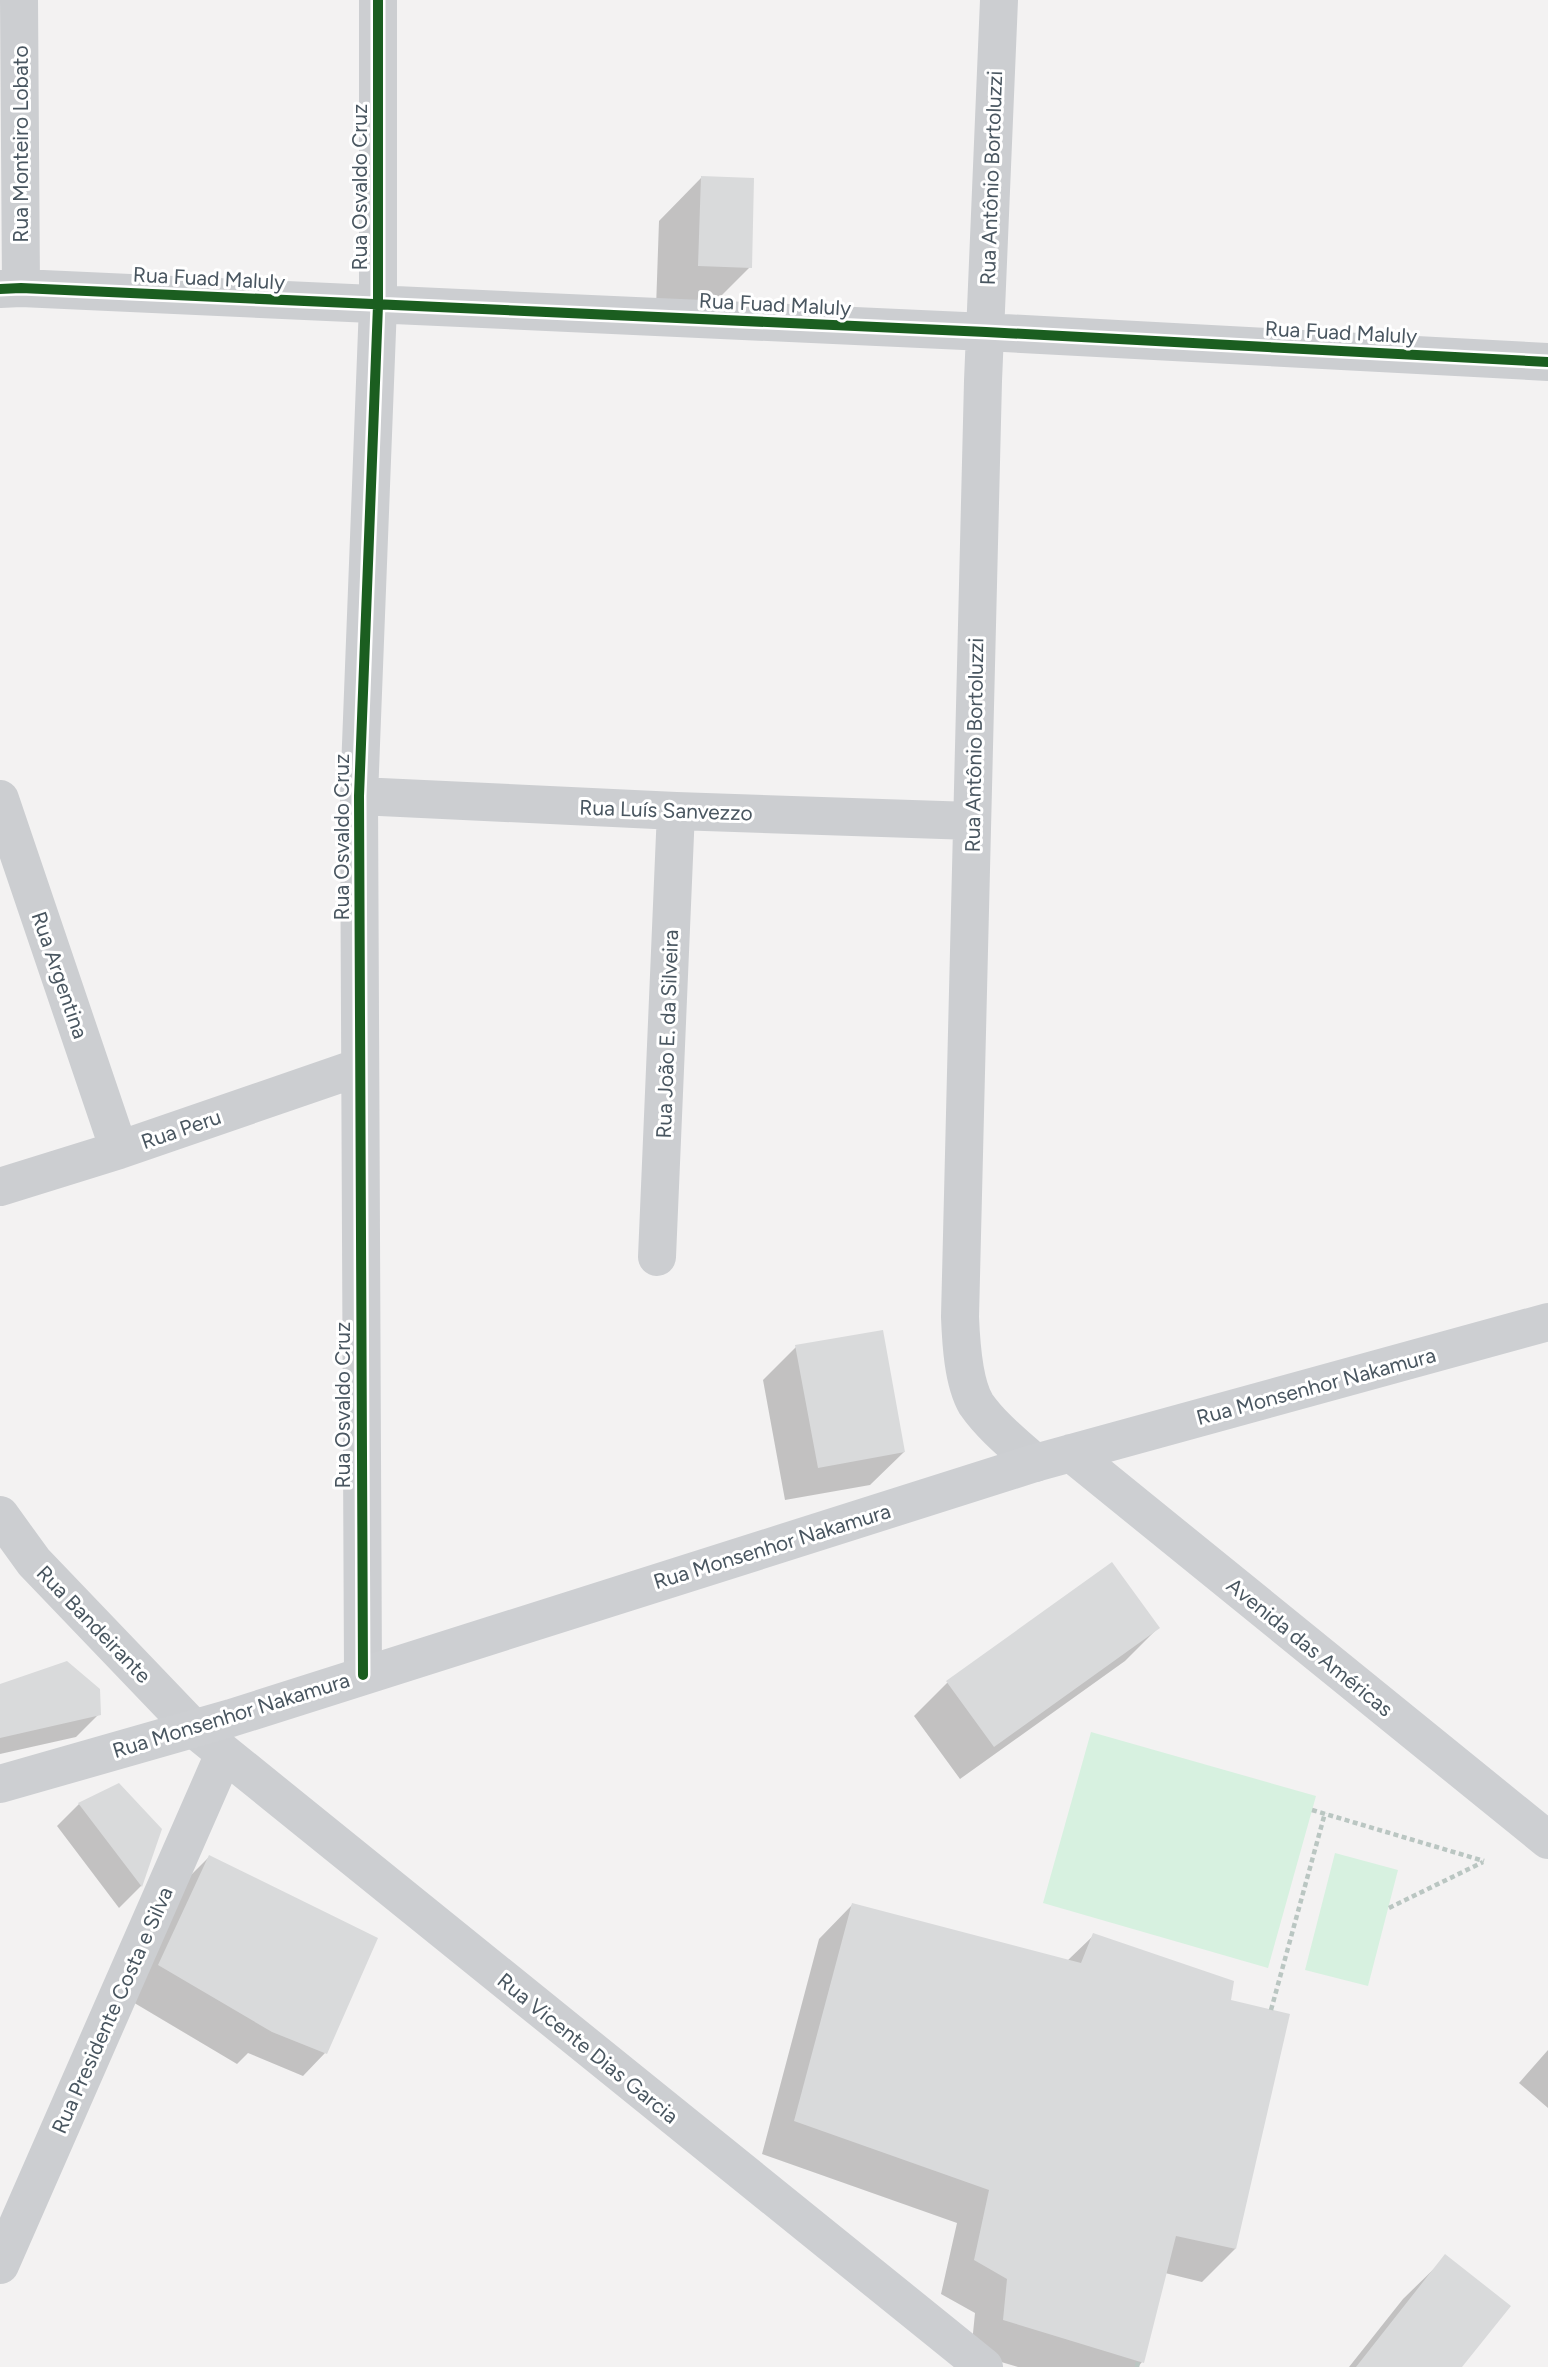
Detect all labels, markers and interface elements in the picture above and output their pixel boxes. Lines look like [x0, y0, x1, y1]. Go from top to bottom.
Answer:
street label: Rua Monteiro Lobato [8, 45, 33, 243]
street label: Rua Antônio Bortoluzzi [975, 70, 1007, 286]
street label: Rua Osvaldo Cruz [347, 104, 372, 270]
street label: Rua Fuad Maluly [132, 262, 286, 294]
street label: Rua Fuad Maluly [698, 288, 852, 320]
street label: Rua Fuad Maluly [1264, 316, 1418, 348]
street label: Rua Antônio Bortoluzzi [960, 637, 988, 853]
street label: Rua Osvaldo Cruz [329, 754, 354, 920]
street label: Rua Luís Sanvezzo [579, 794, 753, 826]
street label: Rua Argentina [27, 908, 93, 1042]
street label: Rua João E. da Silveira [651, 929, 683, 1139]
street label: Rua Peru [138, 1104, 224, 1154]
street label: Rua Osvaldo Cruz [330, 1322, 355, 1488]
street label: Rua Monsenhor Nakamura [1194, 1342, 1438, 1430]
street label: Rua Monsenhor Nakamura [650, 1498, 894, 1594]
street label: Rua Bandeirante [32, 1560, 156, 1688]
street label: Avenida das Américas [1222, 1572, 1398, 1722]
street label: Rua Monsenhor Nakamura [109, 1667, 353, 1763]
street label: Rua Presidente Costa e Silva [46, 1883, 178, 2137]
street label: Rua Vicente Dias Garcia [493, 1967, 683, 2129]

